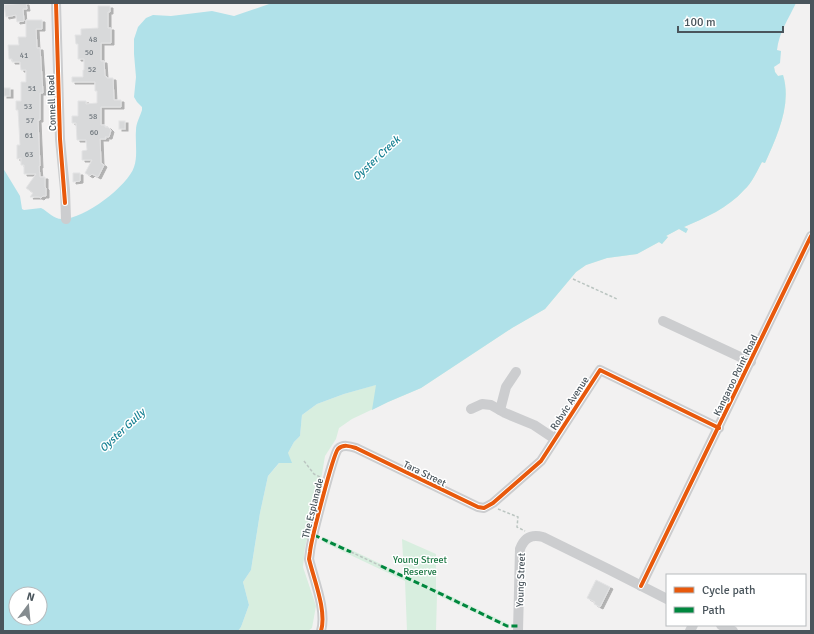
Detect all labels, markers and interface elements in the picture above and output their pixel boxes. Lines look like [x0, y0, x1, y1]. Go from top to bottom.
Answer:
scale bar [678, 8, 783, 34]
text: 100 m [684, 15, 716, 30]
house number: 48 [89, 34, 97, 44]
house number: 50 [85, 47, 93, 57]
house number: 41 [20, 50, 28, 60]
house number: 52 [88, 64, 96, 74]
street label: Connell Road [45, 75, 59, 131]
house number: 51 [28, 83, 36, 93]
house number: 53 [24, 101, 32, 111]
house number: 58 [89, 111, 97, 121]
house number: 57 [26, 115, 34, 125]
house number: 60 [90, 127, 98, 137]
house number: 61 [25, 130, 33, 140]
water label: Oyster Creek [350, 132, 404, 184]
house number: 63 [25, 149, 33, 159]
street label: Kangaroo Point Road [711, 333, 761, 418]
street label: Robvic Avenue [548, 374, 592, 433]
water label: Oyster Gully [97, 405, 149, 455]
street label: Tara Street [401, 458, 448, 490]
street label: The Esplanade [300, 477, 326, 540]
street label: Young Street [514, 552, 528, 607]
park label: Young Street Reserve [393, 554, 448, 578]
legend [666, 574, 806, 626]
text: Cycle path [702, 583, 755, 598]
north arrow [8, 586, 48, 626]
text: N [25, 590, 36, 604]
text: Path [702, 603, 725, 618]

